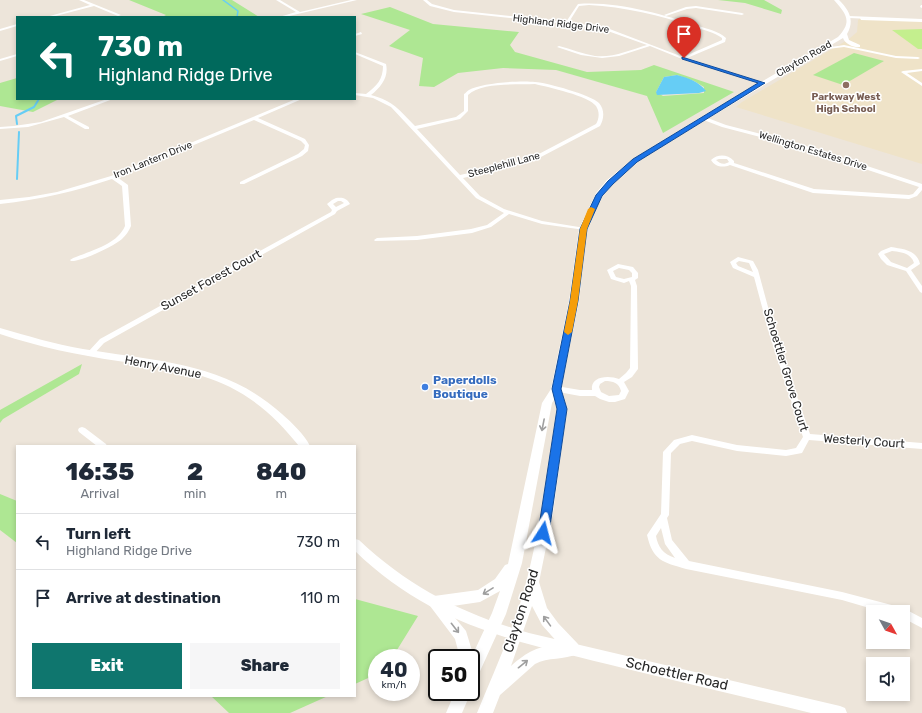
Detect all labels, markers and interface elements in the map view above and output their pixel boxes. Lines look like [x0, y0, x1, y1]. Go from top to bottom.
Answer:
street label: Highland Ridge Drive [512, 12, 610, 36]
pin [667, 17, 701, 58]
icon: arrive [673, 23, 695, 45]
text: 730 m [98, 30, 183, 63]
icon: left [32, 32, 84, 84]
street label: Clayton Road [774, 38, 834, 80]
text: Highland Ridge Drive [98, 64, 273, 86]
marker: Parkway West High School [841, 80, 851, 90]
place label: Parkway West High School [812, 91, 881, 115]
street label: Wellington Estates Drive [757, 129, 869, 173]
street label: Iron Lantern Drive [112, 139, 194, 181]
street label: Steeplehill Lane [467, 150, 542, 180]
street label: Sunset Forest Court [158, 246, 264, 313]
street label: Schoettler Grove Court [761, 307, 811, 434]
street label: Henry Avenue [123, 353, 203, 381]
place label: Paperdolls Boutique [433, 373, 497, 401]
marker: Paperdolls Boutique [420, 382, 430, 392]
one-way arrow [539, 418, 547, 431]
street label: Westerly Court [823, 431, 906, 451]
text: 16:35 [66, 458, 134, 486]
text: 2 [187, 458, 203, 486]
text: 840 [256, 458, 306, 486]
text: Arrival [80, 486, 119, 501]
text: min [184, 486, 206, 501]
text: m [275, 486, 287, 501]
position arrow [522, 512, 564, 554]
text: Turn left [66, 525, 131, 543]
icon: left [32, 531, 54, 553]
text: 730 m [297, 533, 340, 551]
text: Highland Ridge Drive [66, 543, 192, 558]
street label: Clayton Road [500, 567, 542, 655]
icon: arrive [32, 587, 54, 609]
one-way arrow [482, 587, 494, 595]
text: Arrive at destination [66, 589, 221, 607]
text: 110 m [301, 589, 340, 607]
north arrow [866, 605, 910, 649]
map controls [866, 605, 910, 701]
one-way arrow [543, 615, 551, 626]
one-way arrow [451, 622, 459, 633]
button: Exit [32, 643, 182, 689]
button: Share [190, 643, 340, 689]
speed limit sign: 50 [428, 649, 480, 701]
street label: Schoettler Road [624, 654, 730, 694]
button: sound [866, 657, 910, 701]
text: 40 [380, 658, 408, 682]
one-way arrow [517, 660, 528, 669]
text: km/h [382, 679, 406, 691]

